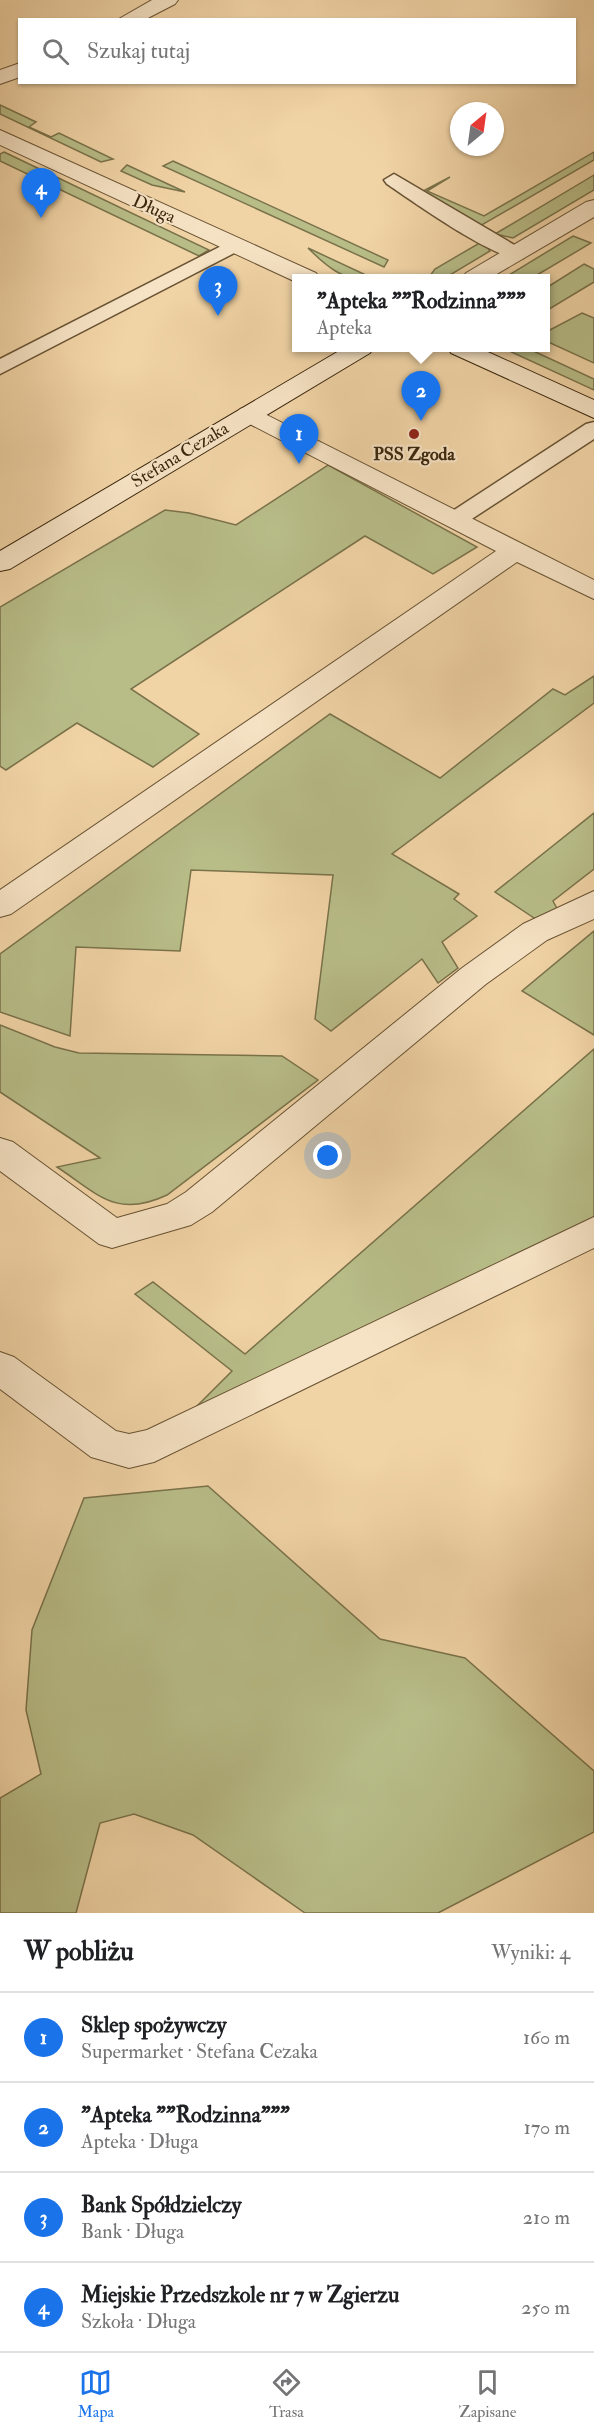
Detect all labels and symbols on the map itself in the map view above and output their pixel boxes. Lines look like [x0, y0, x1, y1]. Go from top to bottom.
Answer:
north arrow [450, 102, 504, 156]
pin: 4 [22, 168, 60, 218]
street label: Długa [129, 189, 180, 229]
pin: 3 [198, 266, 238, 316]
pin: 2 [402, 372, 440, 421]
pin: 1 [280, 414, 318, 464]
street label: Stefana Cezaka [127, 417, 233, 493]
marker: PSS Zgoda [407, 427, 421, 441]
place label: PSS Zgoda [373, 443, 455, 466]
your location [313, 1141, 342, 1170]

